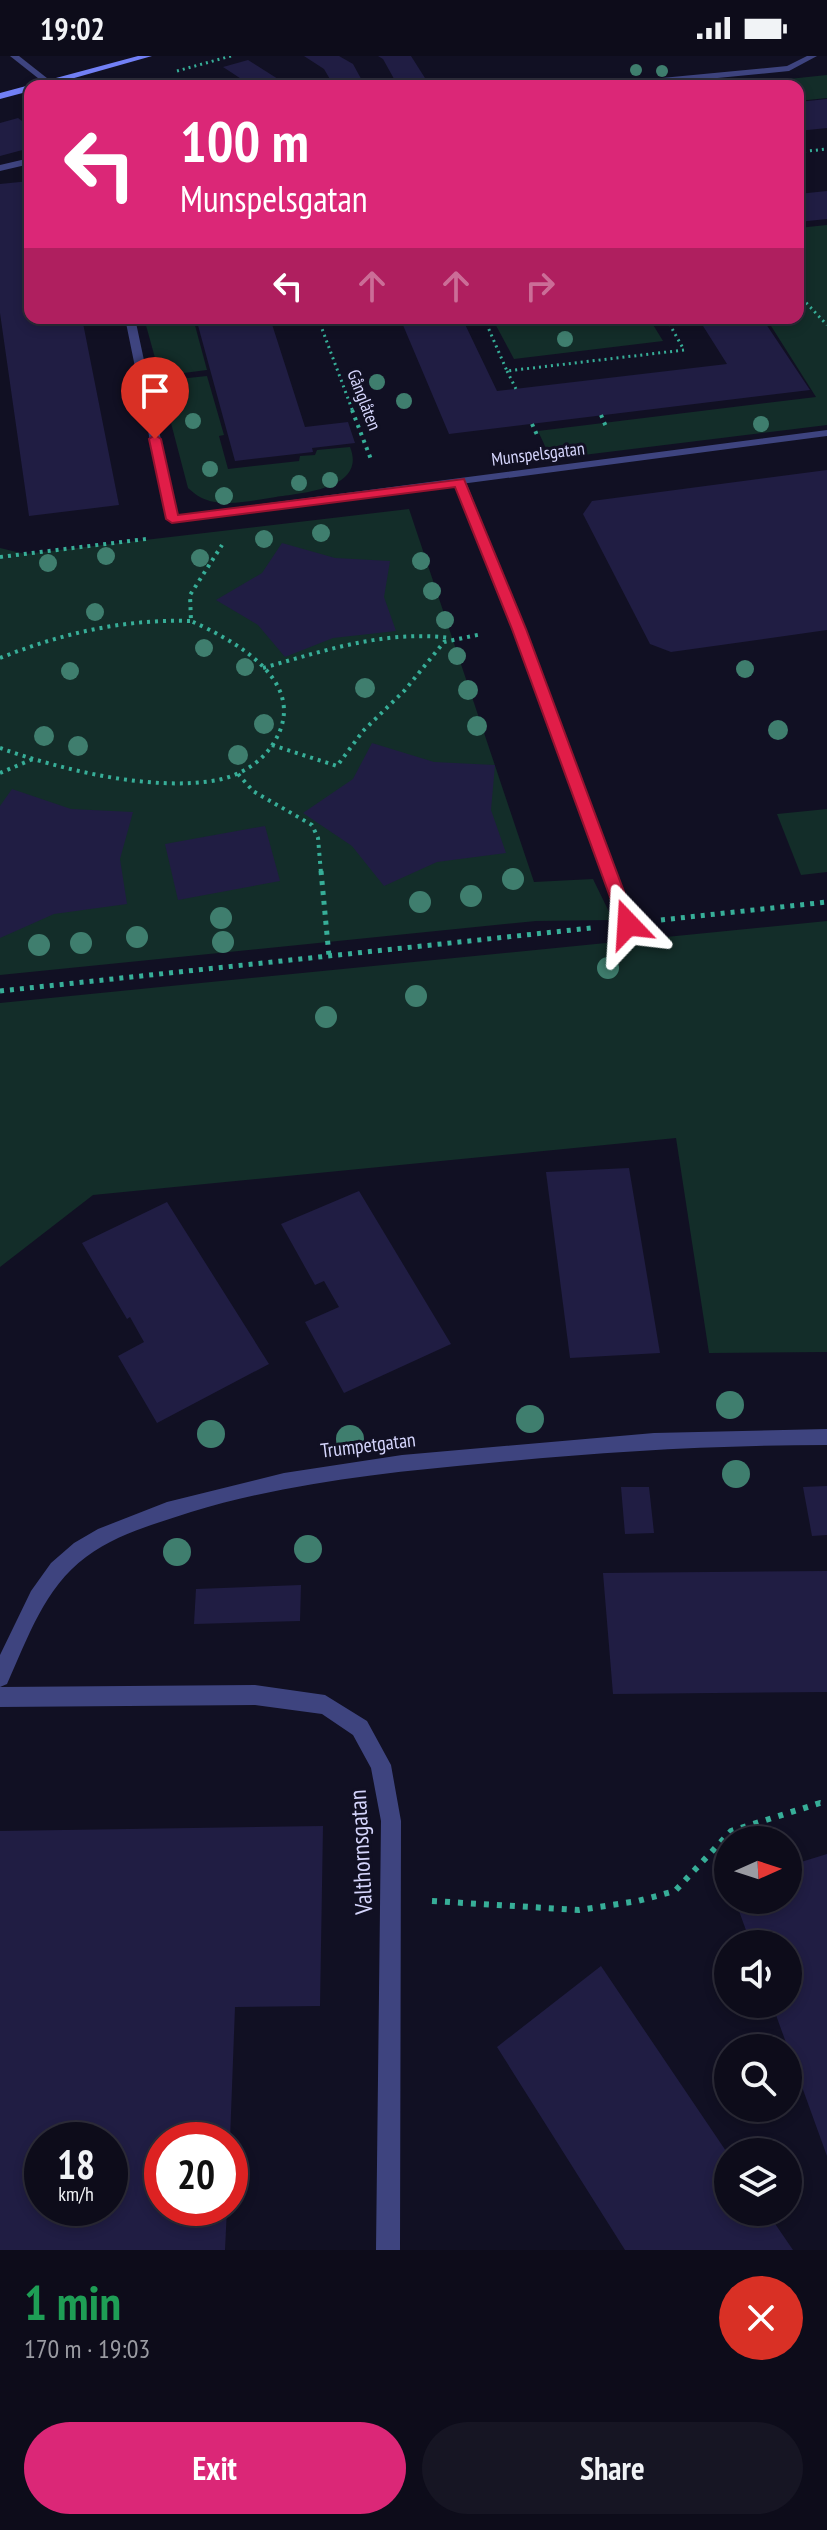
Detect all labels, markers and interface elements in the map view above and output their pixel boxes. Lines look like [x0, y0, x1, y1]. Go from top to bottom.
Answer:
text: 19:02 [40, 9, 105, 48]
text: 100 m [180, 105, 309, 177]
icon: left [48, 112, 152, 216]
text: Munspelsgatan [180, 175, 368, 222]
icon: left [266, 264, 310, 308]
icon: ahead [350, 264, 394, 308]
icon: ahead [434, 264, 478, 308]
icon: right [518, 264, 562, 308]
pin [121, 357, 189, 439]
street label: Gånglåten [342, 366, 387, 433]
icon: arrive [133, 369, 177, 413]
street label: Munspelsgatan [490, 436, 586, 471]
position arrow [586, 882, 670, 966]
street label: Trumpetgatan [319, 1426, 417, 1464]
street label: Valthornsgatan [342, 1789, 379, 1916]
north arrow [714, 1826, 802, 1914]
map controls [714, 1826, 802, 2226]
button: sound [714, 1930, 802, 2018]
button: search [714, 2034, 802, 2122]
speed limit sign: 20 [144, 2122, 248, 2226]
text: 18 [57, 2138, 95, 2190]
button: layers [714, 2138, 802, 2226]
text: km/h [58, 2181, 94, 2207]
text: 1 min [24, 2271, 121, 2333]
button: close [719, 2276, 803, 2360]
text: 170 m · 19:03 [24, 2332, 150, 2365]
button: Exit [24, 2422, 406, 2514]
button: Share [422, 2422, 803, 2514]

